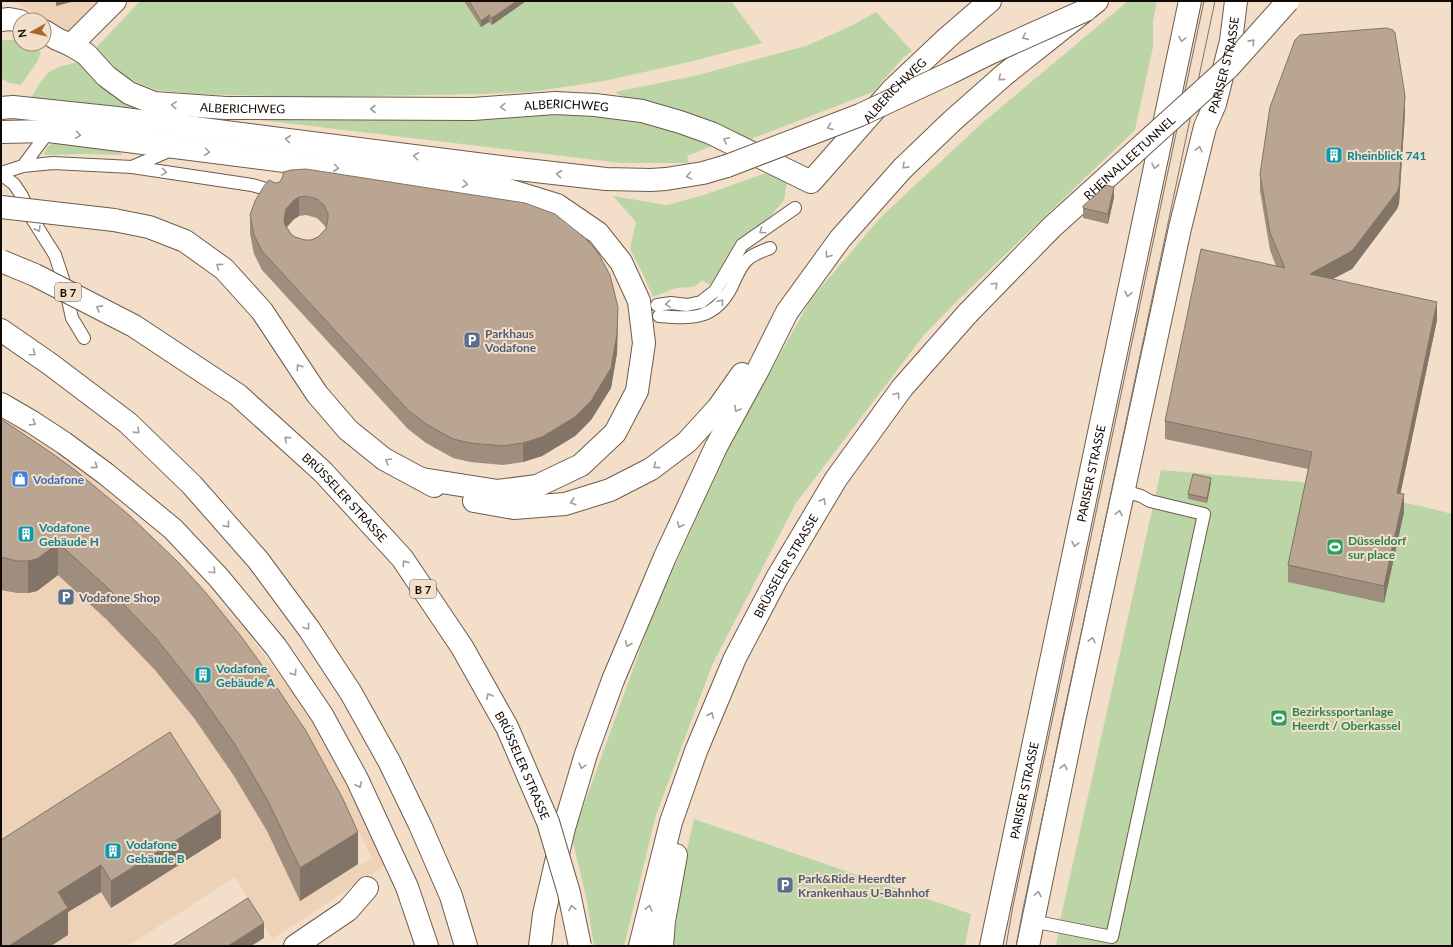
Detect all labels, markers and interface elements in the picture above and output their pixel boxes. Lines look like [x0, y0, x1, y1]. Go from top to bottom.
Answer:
north arrow [12, 12, 52, 52]
street label: PARISER STRASSE [1204, 16, 1241, 116]
text: N [15, 28, 29, 39]
one-way arrow [1021, 32, 1029, 40]
one-way arrow [1178, 36, 1186, 42]
one-way arrow [1247, 39, 1254, 46]
street label: ALBERICHWEG [859, 54, 929, 126]
one-way arrow [998, 74, 1006, 81]
street label: ALBERICHWEG [523, 95, 610, 114]
street label: ALBERICHWEG [200, 99, 285, 116]
one-way arrow [171, 100, 177, 109]
one-way arrow [500, 102, 506, 111]
one-way arrow [370, 105, 376, 113]
street label: RHEINALLEETUNNEL [1080, 112, 1178, 202]
one-way arrow [827, 122, 834, 130]
one-way arrow [75, 130, 81, 139]
one-way arrow [284, 135, 291, 144]
one-way arrow [723, 137, 730, 145]
building icon: Rheinblick 741 [1324, 145, 1344, 165]
one-way arrow [1195, 146, 1203, 152]
one-way arrow [204, 147, 210, 156]
place label: Rheinblick 741 [1347, 148, 1427, 163]
one-way arrow [413, 152, 420, 161]
one-way arrow [902, 161, 910, 169]
one-way arrow [333, 163, 339, 172]
one-way arrow [1151, 163, 1160, 170]
one-way arrow [161, 167, 168, 176]
one-way arrow [556, 169, 562, 178]
one-way arrow [686, 171, 692, 179]
one-way arrow [462, 179, 468, 188]
one-way arrow [34, 225, 41, 232]
one-way arrow [760, 226, 767, 233]
one-way arrow [826, 251, 833, 258]
one-way arrow [216, 263, 223, 270]
one-way arrow [990, 282, 998, 290]
road number: B 7 [55, 283, 81, 301]
one-way arrow [1124, 290, 1133, 297]
one-way arrow [665, 299, 671, 308]
one-way arrow [716, 300, 723, 307]
one-way arrow [96, 305, 104, 313]
place label: Parkhaus Vodafone [484, 326, 537, 355]
parking icon: Parkhaus Vodafone [462, 330, 482, 350]
one-way arrow [29, 348, 36, 356]
one-way arrow [297, 365, 304, 372]
one-way arrow [892, 392, 899, 399]
one-way arrow [734, 404, 742, 412]
one-way arrow [29, 418, 36, 425]
street label: PARISER STRASSE [1073, 423, 1108, 523]
one-way arrow [132, 426, 140, 434]
one-way arrow [284, 436, 291, 443]
street label: BRÜSSELER STRASSE [299, 450, 391, 545]
one-way arrow [385, 458, 392, 465]
one-way arrow [91, 461, 98, 469]
one-way arrow [653, 461, 660, 468]
shop icon: Vodafone [10, 469, 30, 489]
place label: Vodafone [32, 472, 85, 487]
one-way arrow [569, 497, 576, 505]
one-way arrow [818, 498, 826, 505]
one-way arrow [1114, 509, 1123, 516]
street label: BRÜSSELER STRASSE [750, 511, 821, 620]
place label: Vodafone Gebäude H [38, 520, 99, 549]
one-way arrow [222, 520, 229, 527]
one-way arrow [677, 521, 685, 529]
building icon: Vodafone Gebäude H [16, 524, 36, 544]
place label: Düsseldorf sur place [1348, 533, 1407, 562]
sports icon: Düsseldorf sur place [1325, 537, 1345, 557]
one-way arrow [1071, 541, 1080, 547]
one-way arrow [402, 560, 410, 567]
one-way arrow [208, 566, 216, 574]
road number: B 7 [410, 580, 436, 598]
parking icon: Vodafone Shop [56, 587, 76, 607]
place label: Vodafone Shop [78, 590, 160, 605]
one-way arrow [302, 623, 310, 630]
one-way arrow [1087, 636, 1095, 643]
one-way arrow [625, 640, 633, 648]
place label: Vodafone Gebäude A [215, 661, 275, 690]
building icon: Vodafone Gebäude A [193, 665, 213, 685]
one-way arrow [289, 668, 296, 675]
one-way arrow [487, 693, 494, 700]
place label: Bezirkssportanlage Heerdt / Oberkassel [1292, 704, 1401, 733]
street label: BRÜSSELER STRASSE [492, 708, 554, 822]
sports icon: Bezirkssportanlage Heerdt / Oberkassel [1269, 708, 1289, 728]
one-way arrow [706, 712, 714, 720]
street label: PARISER STRASSE [1006, 740, 1041, 840]
one-way arrow [578, 762, 587, 769]
one-way arrow [1060, 764, 1068, 770]
one-way arrow [354, 780, 362, 788]
place label: Vodafone Gebäude B [125, 837, 185, 866]
building icon: Vodafone Gebäude B [103, 841, 123, 861]
place label: Park&Ride Heerdter Krankenhaus U-Bahnhof [798, 871, 930, 900]
parking icon: Park&Ride Heerdter Krankenhaus U-Bahnhof [775, 875, 795, 895]
one-way arrow [1033, 891, 1041, 897]
one-way arrow [569, 905, 577, 911]
one-way arrow [644, 905, 653, 912]

